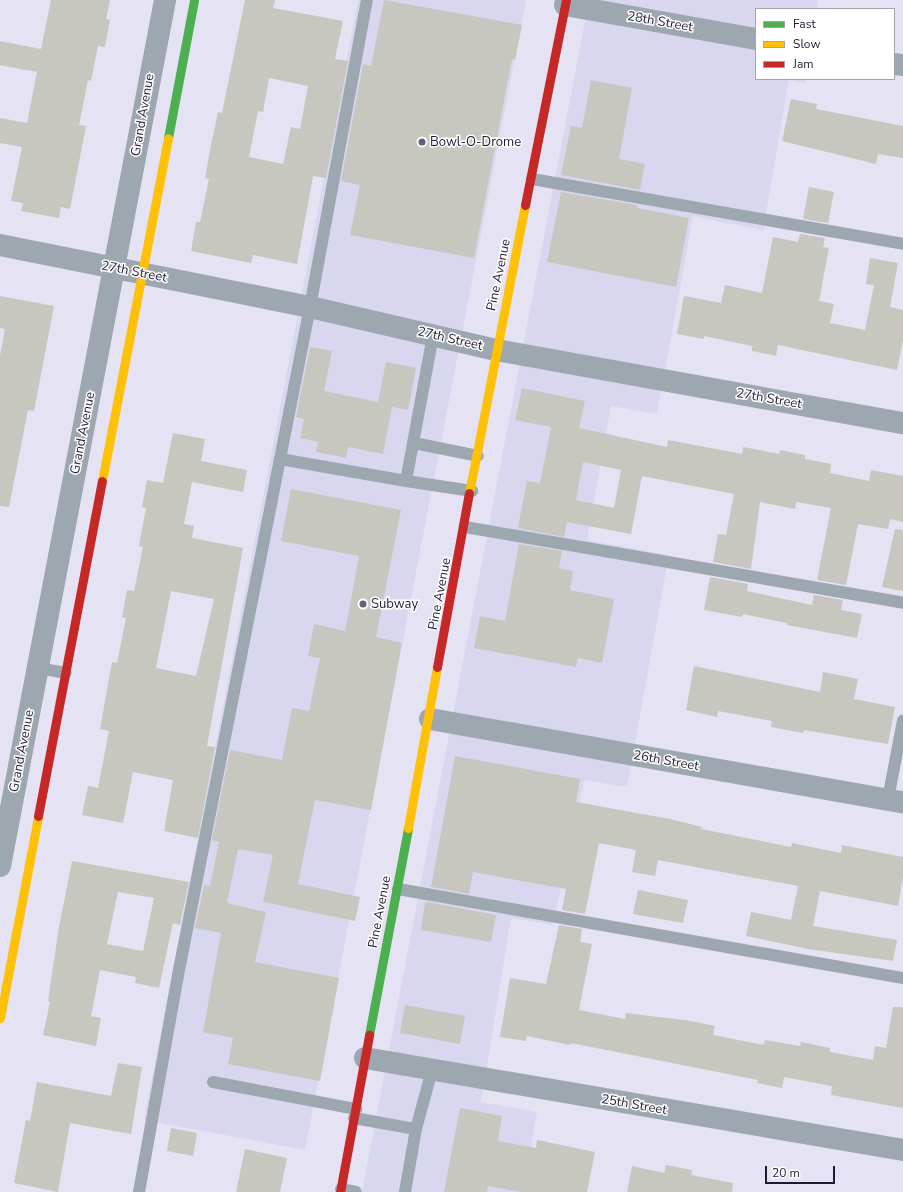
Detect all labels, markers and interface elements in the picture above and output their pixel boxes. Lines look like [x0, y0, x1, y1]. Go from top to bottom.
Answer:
legend [755, 8, 895, 80]
street label: 28th Street [626, 9, 694, 35]
text: Fast [793, 16, 816, 32]
text: Slow [793, 36, 821, 52]
text: Jam [793, 56, 814, 72]
street label: Grand Avenue [128, 73, 158, 157]
place label: Bowl-O-Drome [430, 134, 521, 150]
marker: Bowl-O-Drome [417, 137, 427, 147]
street label: Pine Avenue [484, 238, 514, 312]
street label: 27th Street [100, 258, 168, 286]
street label: 27th Street [416, 324, 484, 354]
street label: 27th Street [735, 386, 803, 412]
street label: Grand Avenue [67, 391, 99, 475]
street label: Pine Avenue [425, 557, 455, 631]
place label: Subway [371, 596, 418, 612]
marker: Subway [358, 599, 368, 609]
street label: Grand Avenue [6, 709, 38, 793]
street label: 26th Street [632, 748, 700, 774]
street label: Pine Avenue [365, 875, 395, 949]
street label: 25th Street [600, 1092, 668, 1118]
scale bar [767, 1158, 837, 1184]
text: 20 m [772, 1165, 800, 1181]

